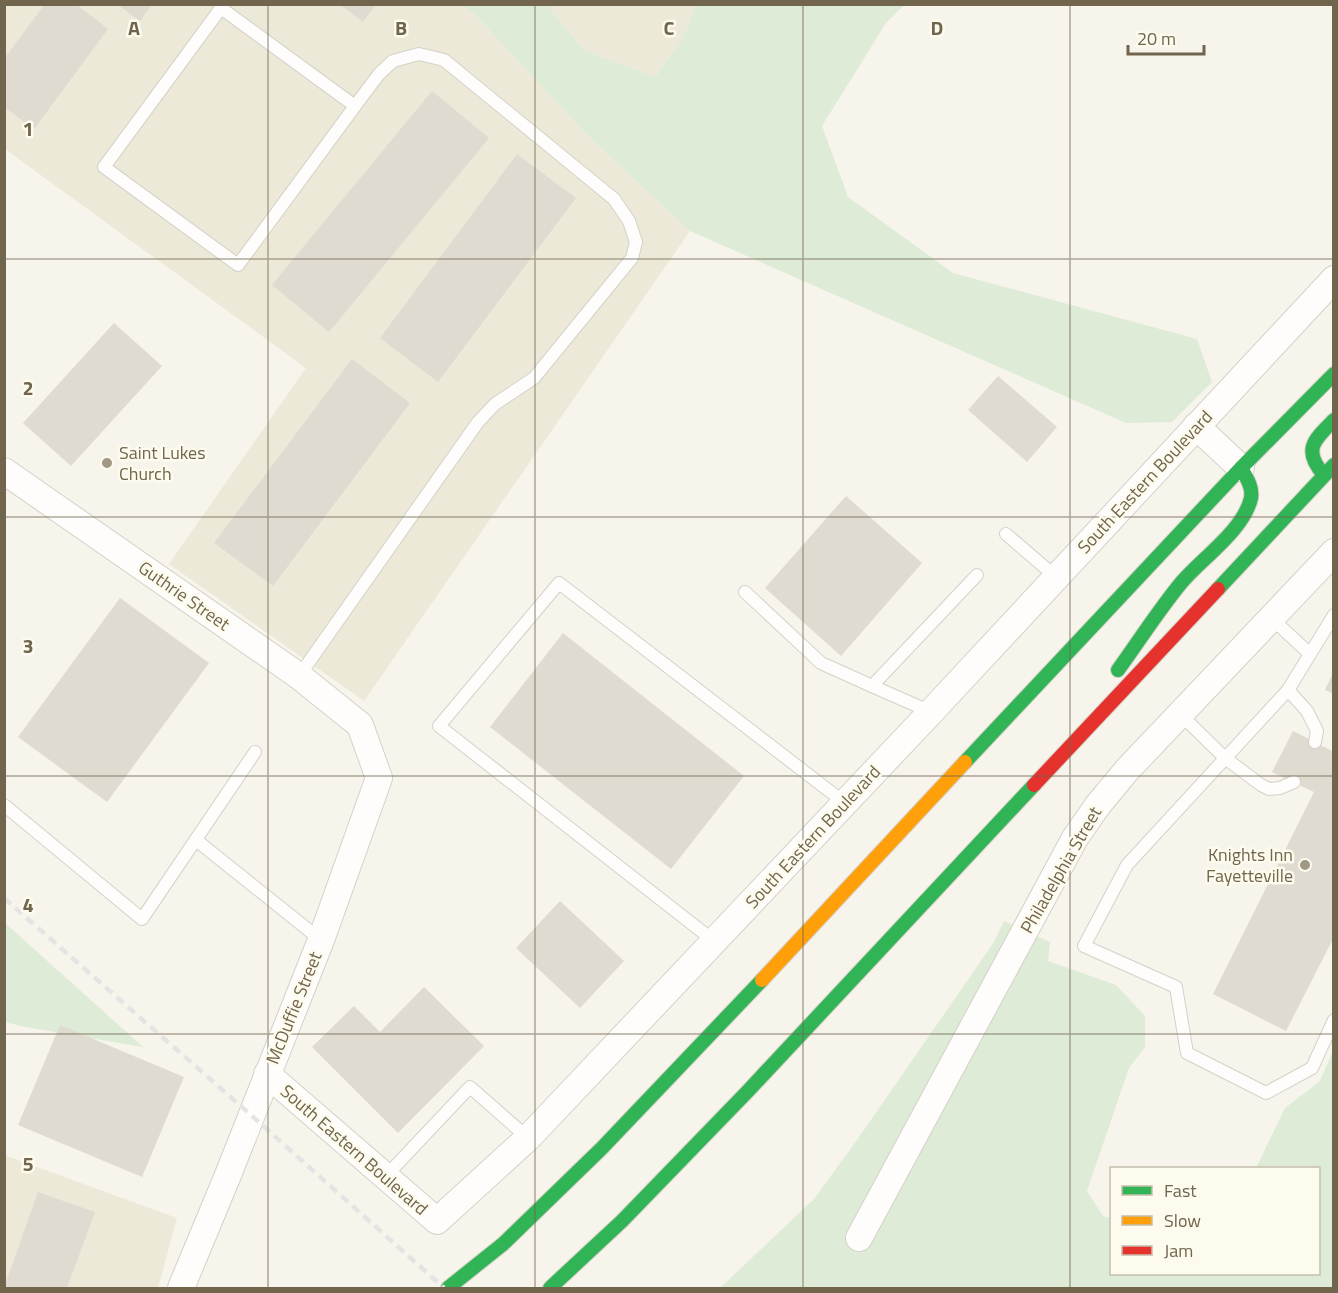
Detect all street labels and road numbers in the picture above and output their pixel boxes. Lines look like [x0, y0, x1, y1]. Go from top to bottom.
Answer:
street label: South Eastern Boulevard [1071, 404, 1219, 559]
street label: Guthrie Street [133, 554, 236, 638]
street label: South Eastern Boulevard [739, 759, 887, 914]
street label: Philadelphia Street [1013, 801, 1108, 938]
street label: McDuffie Street [259, 947, 329, 1068]
street label: South Eastern Boulevard [275, 1078, 434, 1221]

